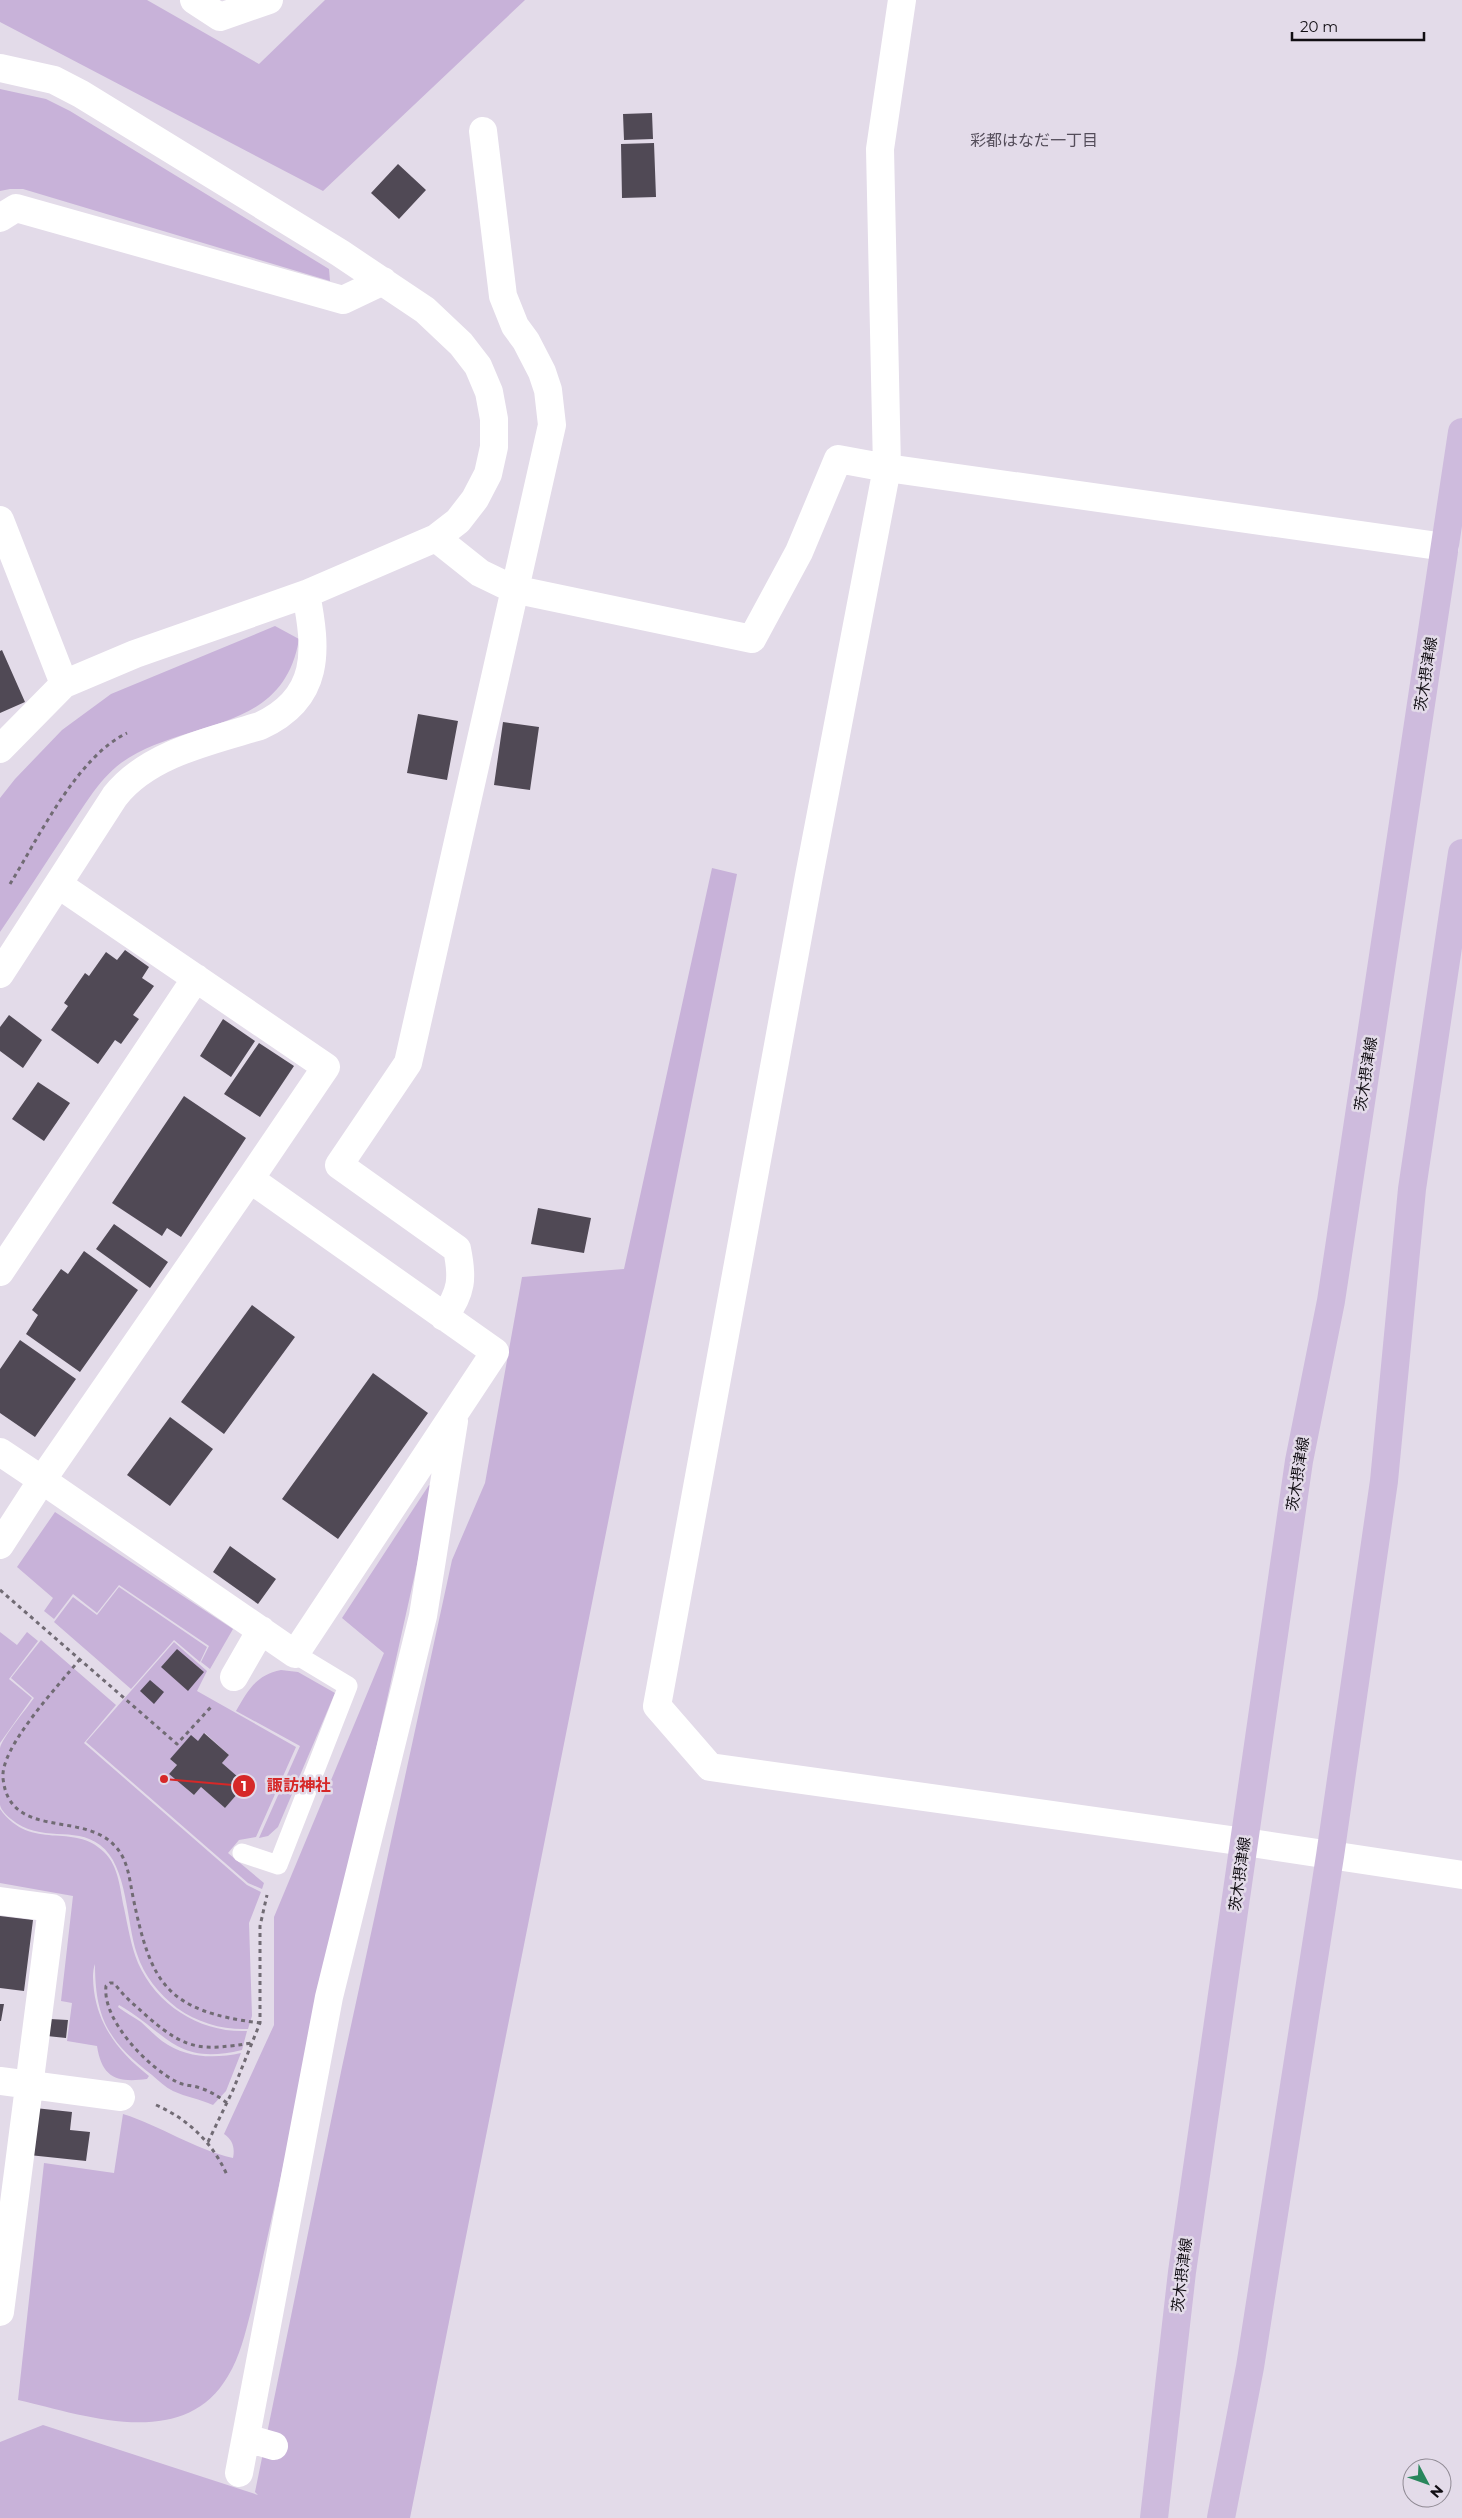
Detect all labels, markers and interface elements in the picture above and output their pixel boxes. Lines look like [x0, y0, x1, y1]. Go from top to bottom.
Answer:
scale bar [1292, 10, 1424, 42]
text: 20 m [1300, 17, 1338, 36]
district label: 彩都はなだ一丁目 [970, 131, 1098, 150]
street label: 茨木摂津線 [1410, 635, 1441, 712]
street label: 茨木摂津線 [1350, 1035, 1381, 1112]
street label: 茨木摂津線 [1282, 1435, 1313, 1512]
callout: 諏訪神社 [232, 1770, 341, 1801]
text: 1 [241, 1776, 247, 1795]
text: 諏訪神社 [267, 1776, 331, 1795]
street label: 茨木摂津線 [1225, 1835, 1254, 1912]
street label: 茨木摂津線 [1168, 2237, 1196, 2313]
north arrow [1402, 2458, 1452, 2508]
text: N [1426, 2481, 1447, 2502]

